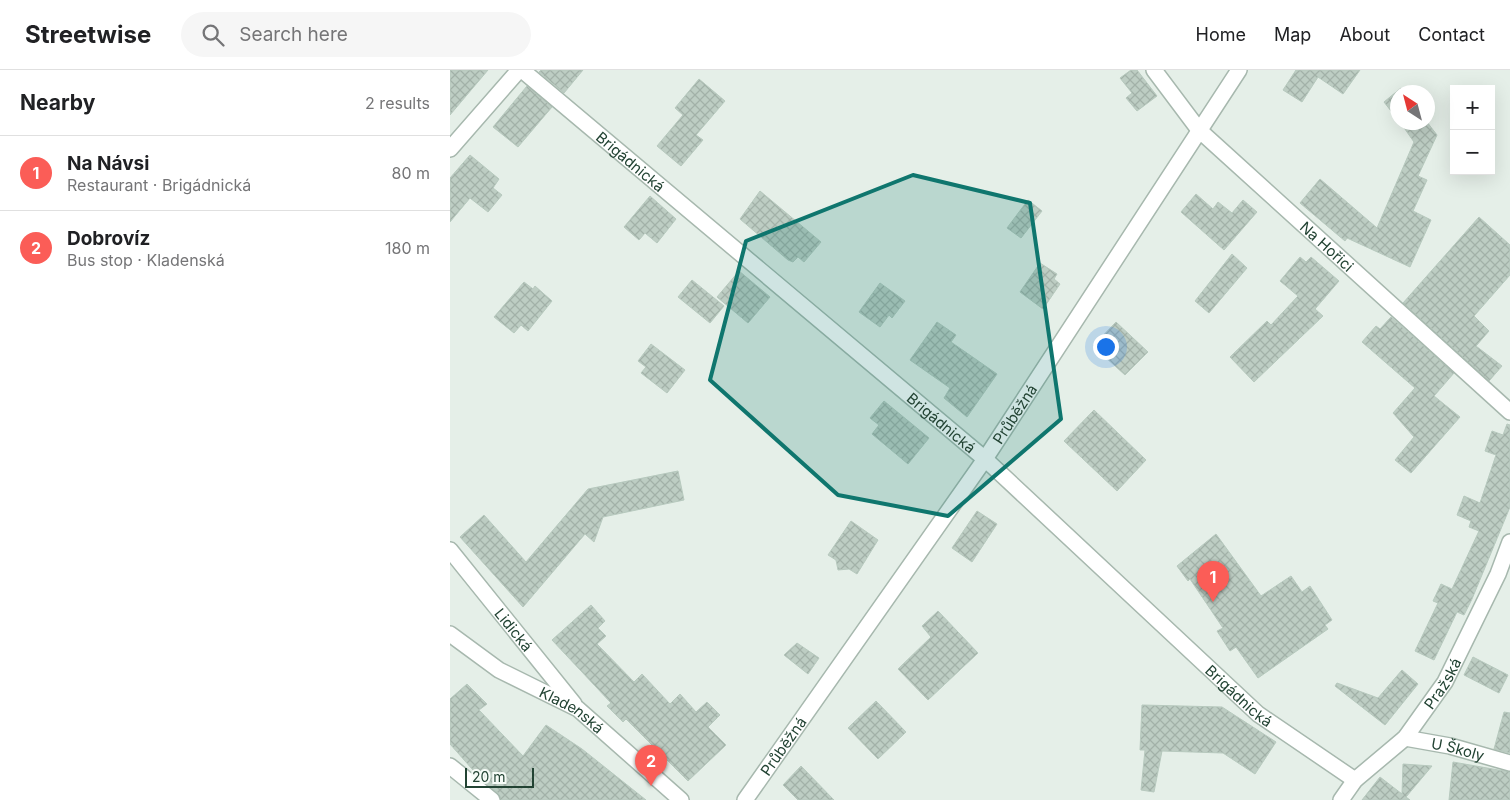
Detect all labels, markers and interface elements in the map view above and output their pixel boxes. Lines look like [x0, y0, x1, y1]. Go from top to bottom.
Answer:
search box [181, 12, 531, 57]
text: Streetwise [25, 20, 151, 49]
icon: search [199, 21, 227, 49]
text: Search here [239, 23, 348, 46]
text: Home [1196, 24, 1246, 45]
text: Map [1274, 24, 1311, 45]
text: About [1339, 24, 1390, 45]
text: Contact [1418, 24, 1485, 45]
north arrow [1390, 85, 1435, 130]
map controls [1450, 85, 1495, 175]
button: + [1450, 85, 1495, 130]
text: Nearby [20, 90, 95, 115]
text: 2 results [365, 93, 430, 113]
street label: Brigádnická [592, 127, 669, 196]
button: − [1450, 130, 1495, 175]
text: Na Návsi [67, 152, 149, 175]
text: 1 [33, 163, 39, 183]
text: 80 m [391, 163, 430, 183]
text: Restaurant · Brigádnická [67, 175, 251, 195]
street label: Na Hořici [1296, 217, 1358, 275]
text: Dobrovíz [67, 227, 150, 250]
text: 2 [31, 238, 41, 258]
text: 180 m [385, 238, 430, 258]
text: Bus stop · Kladenská [67, 250, 225, 270]
your location [1093, 334, 1119, 360]
street label: Průběžná [988, 380, 1041, 447]
street label: Brigádnická [903, 388, 980, 457]
pin: 1 [1197, 561, 1229, 602]
street label: Lidická [491, 604, 537, 655]
street label: Pražská [1419, 655, 1465, 713]
street label: Brigádnická [1202, 660, 1276, 731]
street label: Kladenská [536, 682, 608, 737]
street label: Průběžná [756, 713, 810, 779]
street label: U Školy [1430, 733, 1487, 765]
pin: 2 [635, 745, 667, 786]
scale bar [465, 765, 534, 788]
text: 20 m [472, 768, 506, 785]

